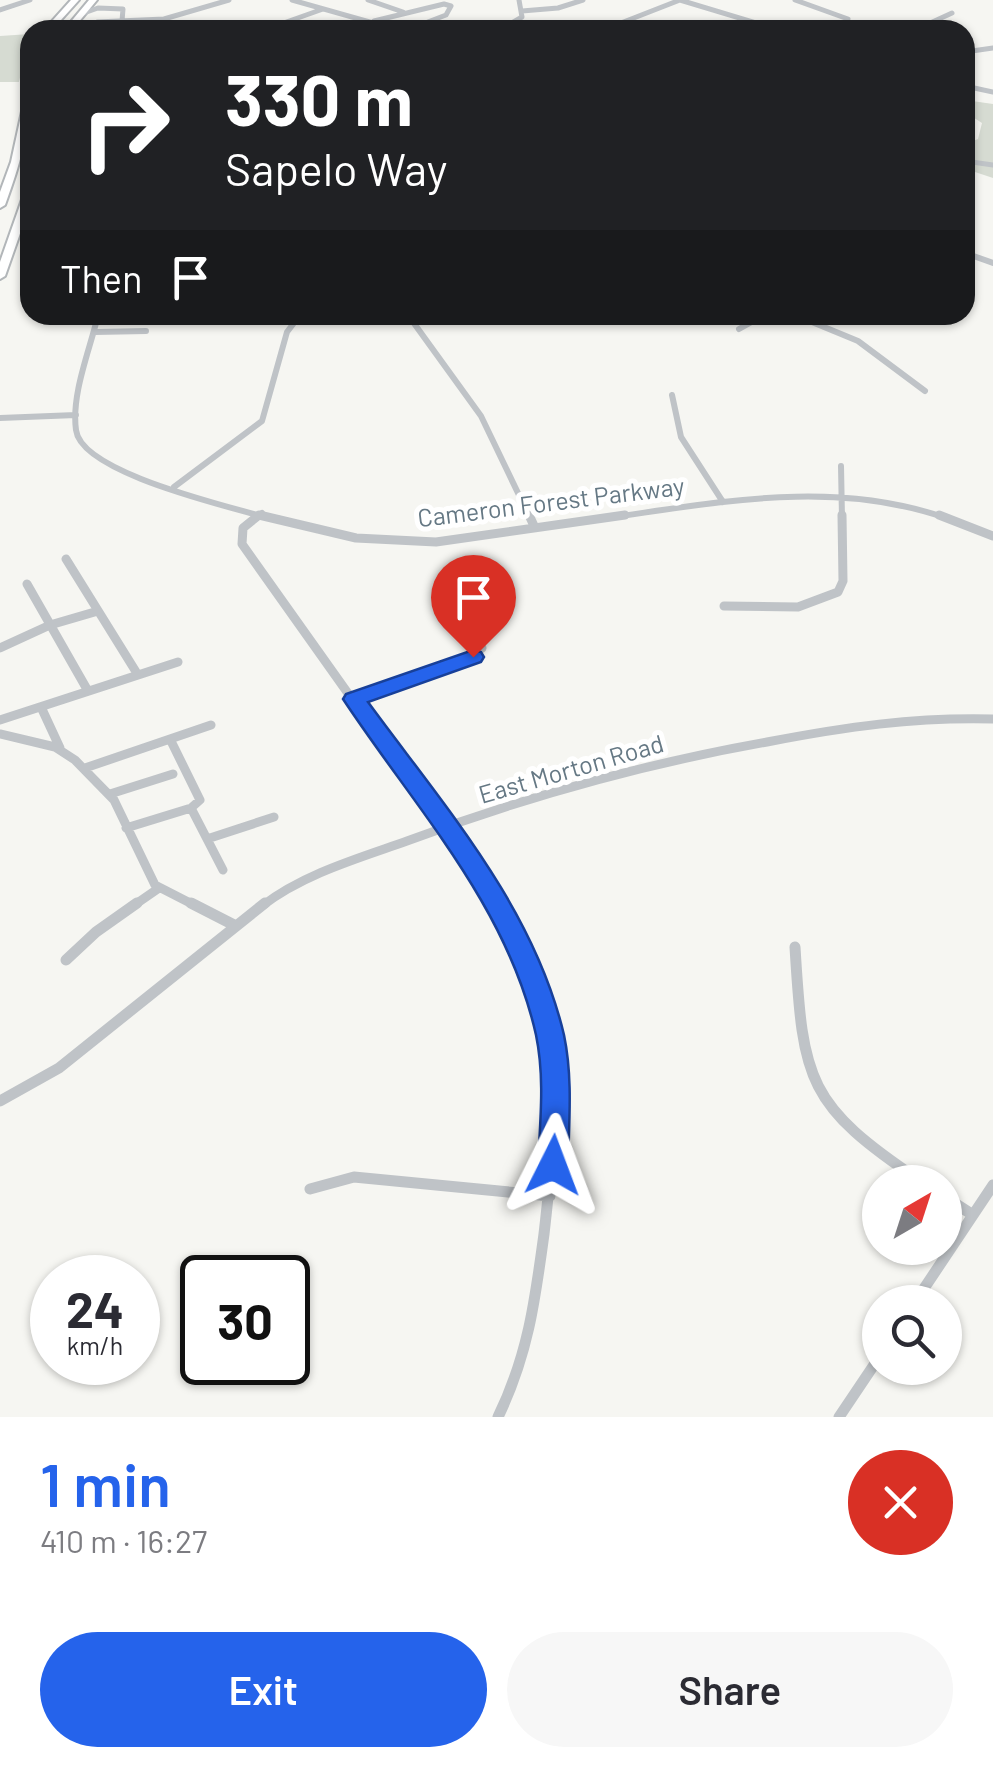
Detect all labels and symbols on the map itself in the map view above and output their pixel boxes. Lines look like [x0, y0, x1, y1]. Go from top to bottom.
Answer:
street label: Cameron Forest Parkway [416, 470, 686, 532]
pin [431, 555, 516, 658]
street label: East Morton Road [475, 727, 667, 809]
position arrow [501, 1113, 605, 1217]
north arrow [862, 1165, 962, 1265]
speed limit sign: 30 [180, 1255, 310, 1385]

